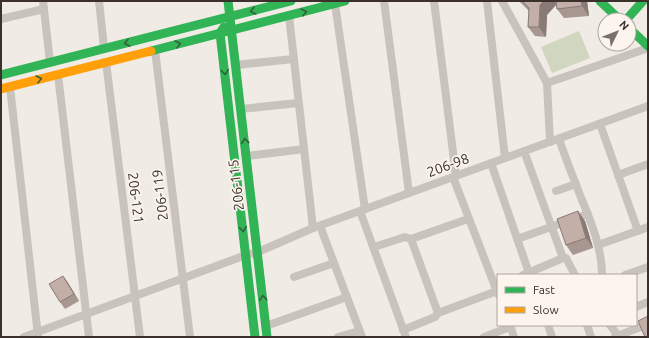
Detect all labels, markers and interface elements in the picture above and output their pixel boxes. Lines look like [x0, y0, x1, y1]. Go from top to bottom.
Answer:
one-way arrow [250, 6, 257, 14]
one-way arrow [301, 8, 307, 16]
north arrow [597, 12, 637, 52]
text: N [617, 18, 632, 32]
one-way arrow [124, 38, 131, 46]
one-way arrow [174, 40, 181, 49]
one-way arrow [220, 69, 229, 75]
one-way arrow [36, 76, 42, 84]
one-way arrow [241, 138, 250, 144]
street label: 206-98 [425, 150, 471, 180]
street label: 206-115 [225, 159, 247, 211]
street label: 206-119 [149, 169, 171, 221]
street label: 206-121 [125, 172, 147, 224]
one-way arrow [238, 226, 247, 232]
legend [497, 274, 637, 326]
text: Fast [533, 283, 555, 296]
one-way arrow [259, 295, 268, 301]
text: Slow [533, 303, 559, 316]

